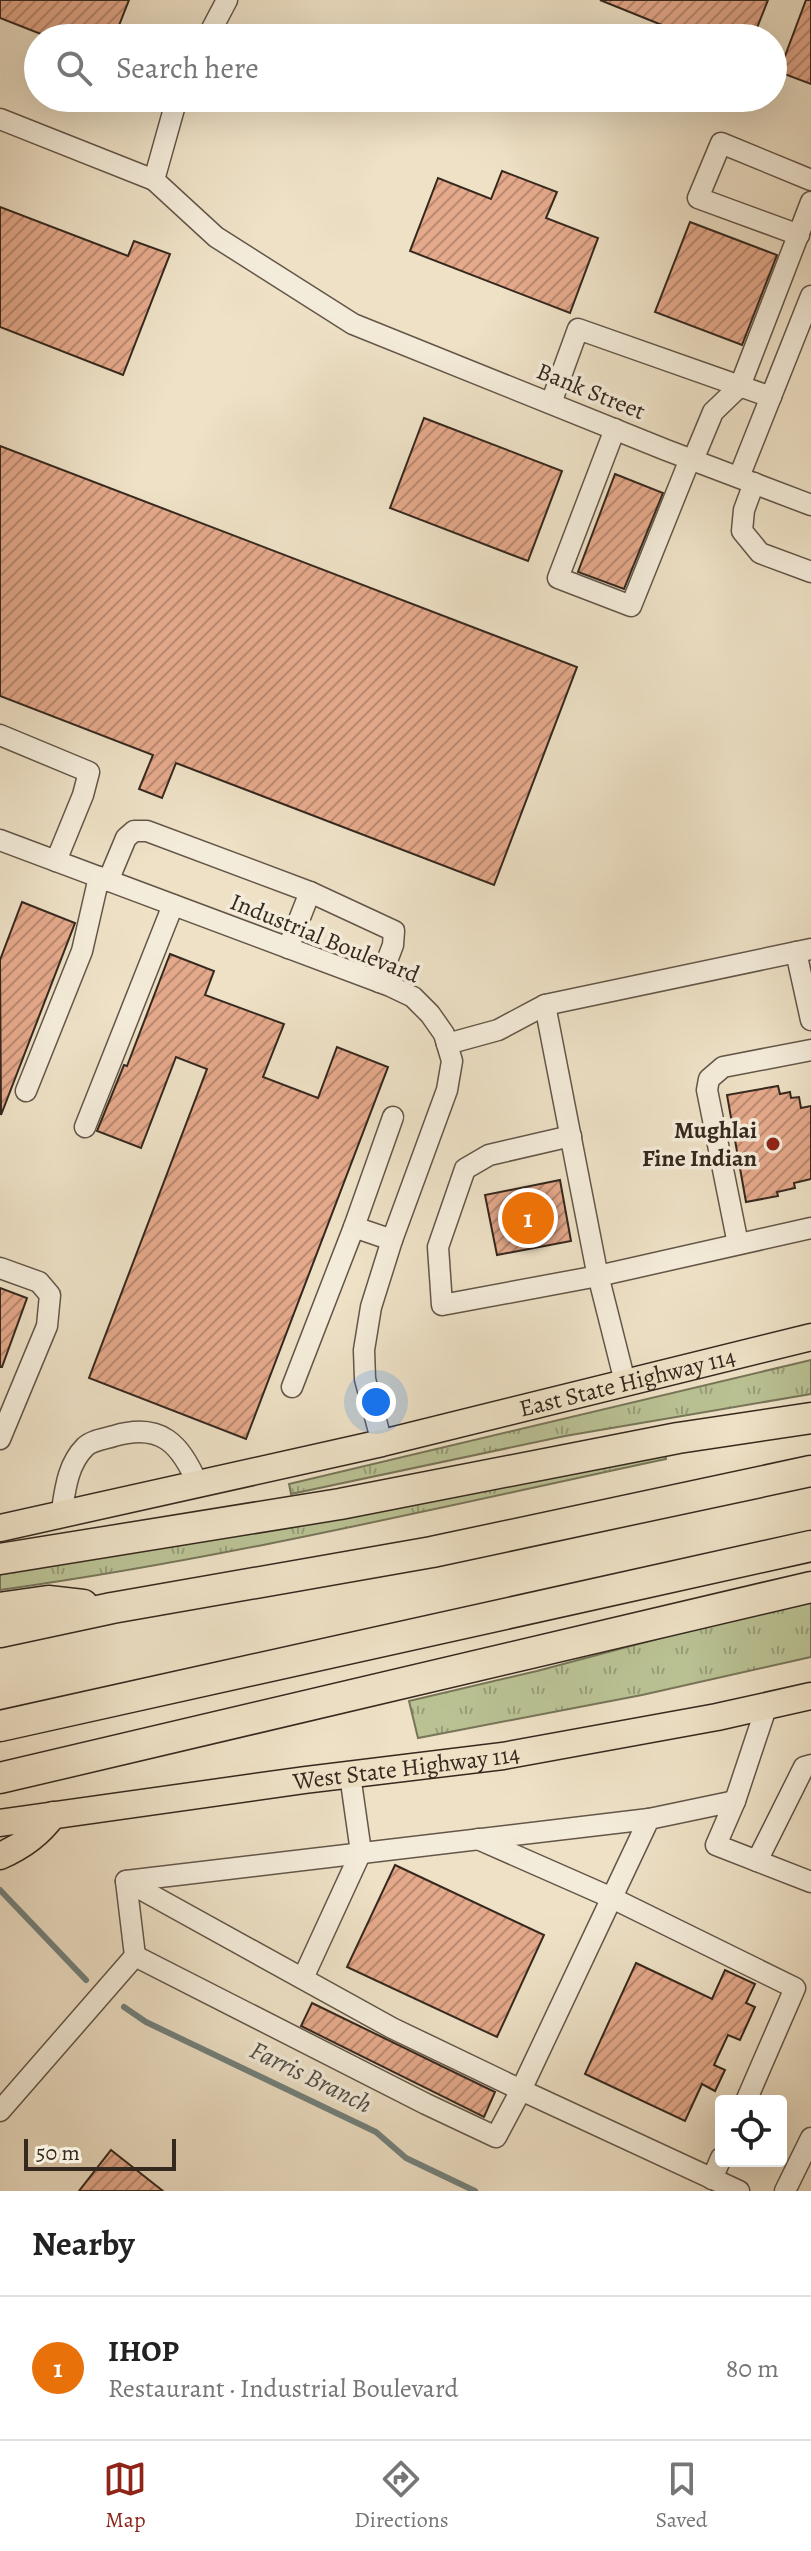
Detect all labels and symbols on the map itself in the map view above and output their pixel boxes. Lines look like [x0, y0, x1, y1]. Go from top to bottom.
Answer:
street label: Bank Street [532, 355, 650, 427]
street label: Industrial Boulevard [225, 885, 425, 991]
place label: Mughlai Fine Indian [642, 1114, 758, 1174]
marker: Mughlai Fine Indian [764, 1135, 782, 1153]
pin: 1 [502, 1188, 554, 1248]
street label: East State Highway 114 [516, 1340, 739, 1425]
your location [356, 1382, 396, 1422]
street label: West State Highway 114 [290, 1737, 522, 1798]
water label: Farris Branch [244, 2032, 378, 2122]
scale bar [24, 2135, 176, 2171]

